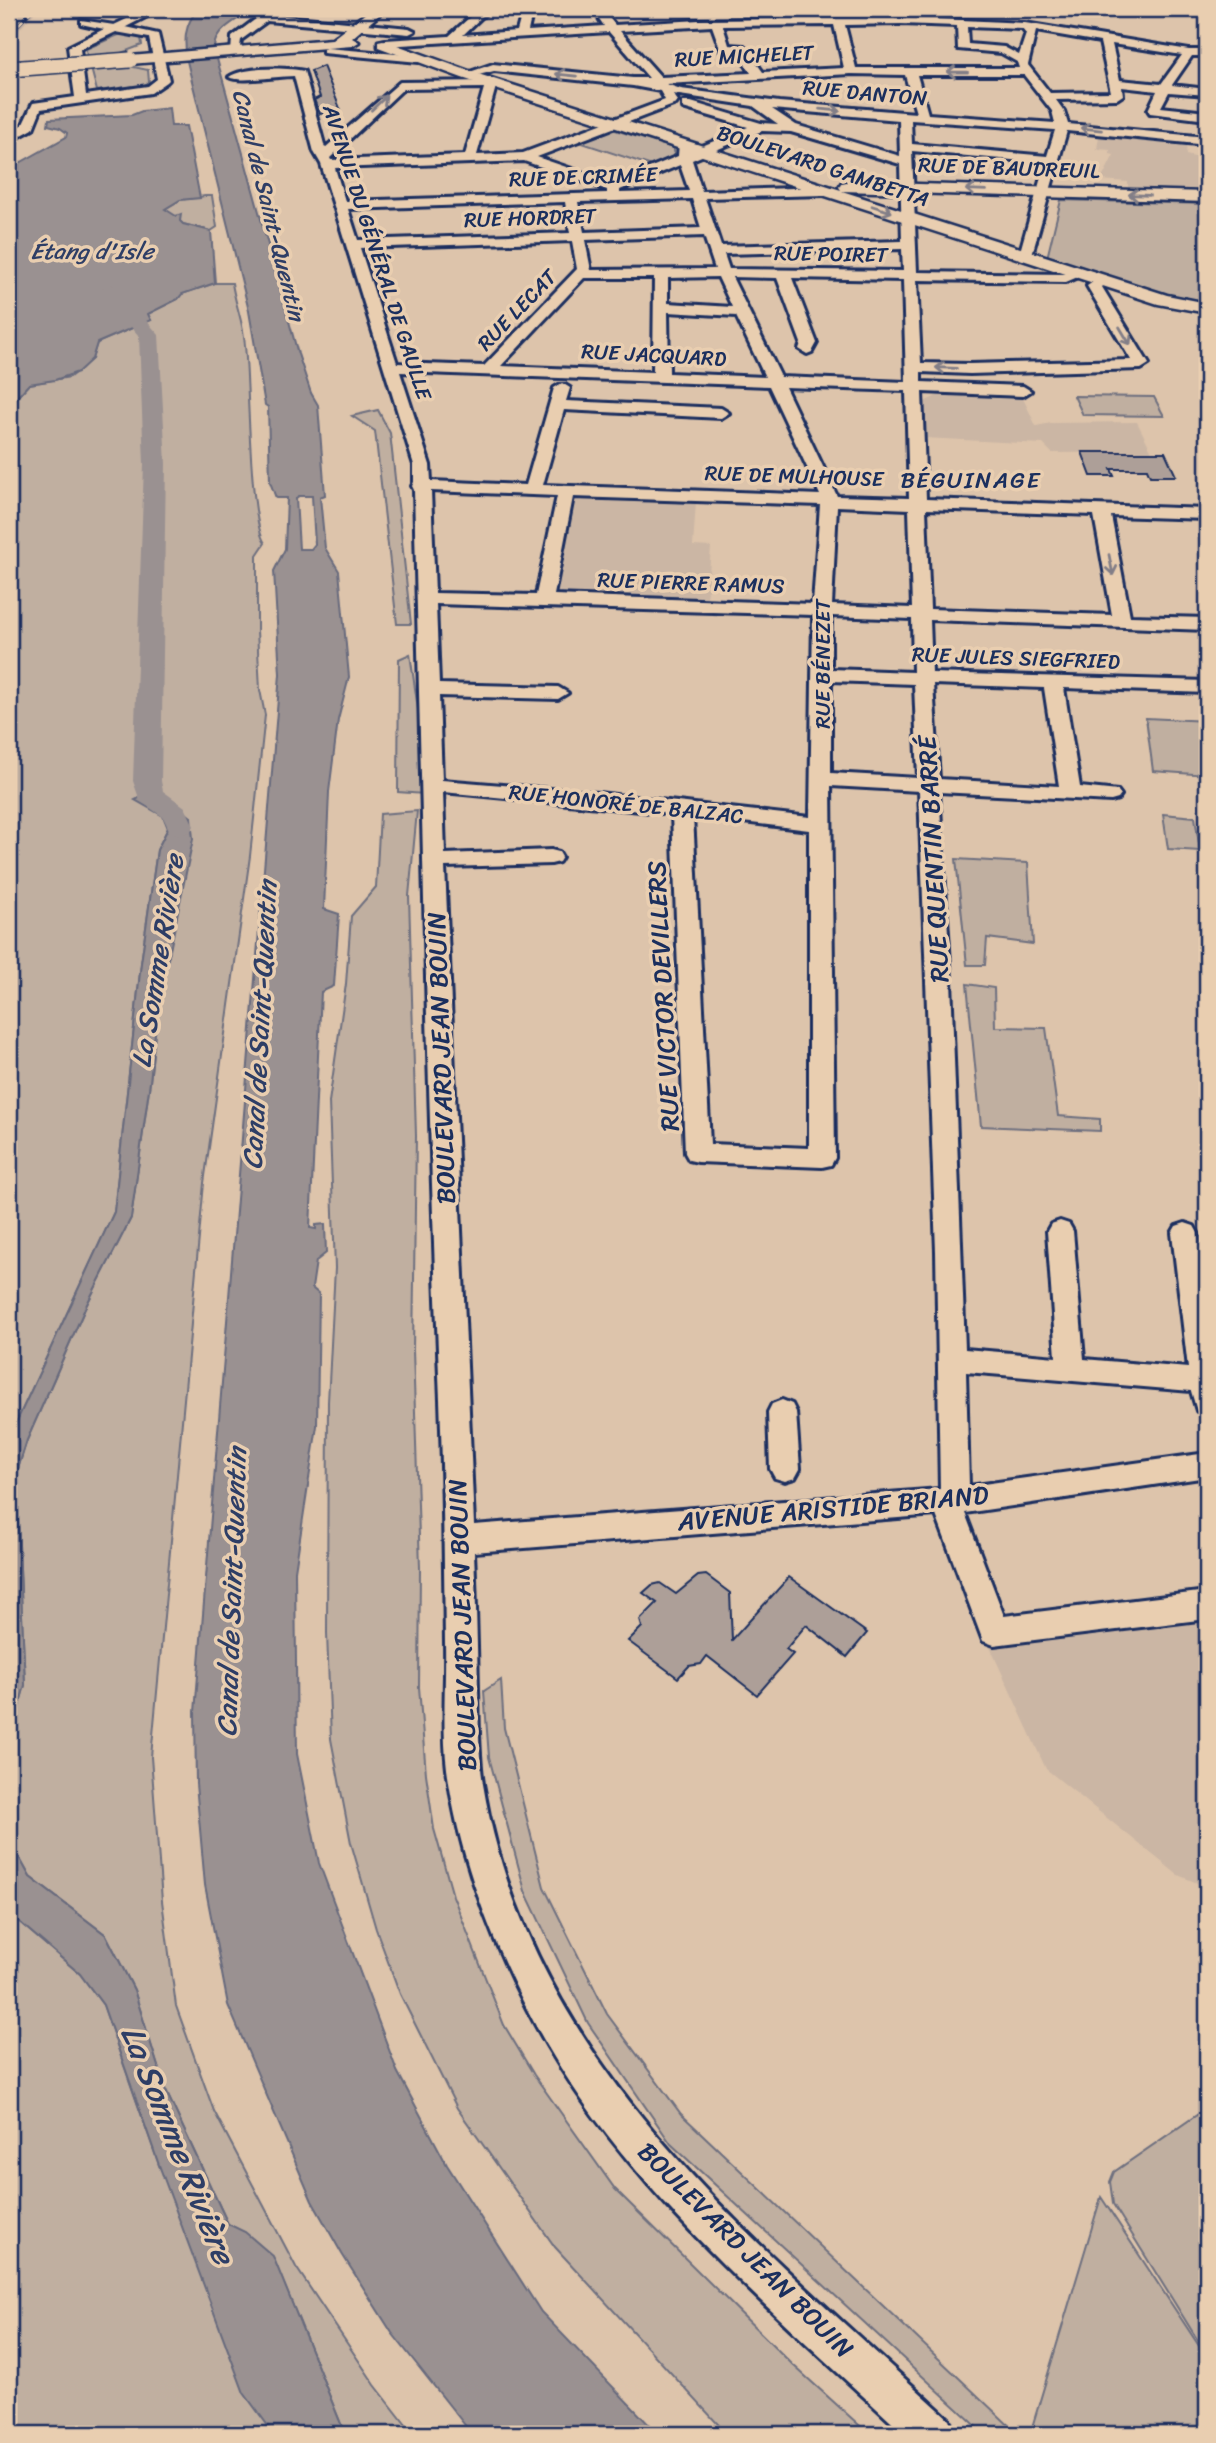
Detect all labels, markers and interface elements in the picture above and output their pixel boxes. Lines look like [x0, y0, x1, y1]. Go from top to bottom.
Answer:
street label: RUE MICHELET [674, 33, 816, 79]
one-way arrow [945, 65, 968, 79]
one-way arrow [555, 68, 577, 81]
street label: RUE DANTON [801, 69, 929, 117]
water label: Canal de Saint-Quentin [220, 85, 318, 328]
one-way arrow [370, 95, 387, 112]
street label: AVENUE DU GÉNÉRAL DE GAULLE [311, 98, 443, 406]
one-way arrow [818, 104, 841, 117]
street label: BOULEVARD GAMBETTA [712, 114, 934, 218]
one-way arrow [1080, 123, 1102, 136]
street label: RUE DE BAUDREUIL [918, 146, 1101, 190]
street label: RUE DE CRIMÉE [508, 155, 659, 199]
one-way arrow [964, 183, 987, 197]
one-way arrow [1128, 188, 1151, 201]
street label: RUE HORDRET [463, 197, 598, 239]
one-way arrow [871, 204, 893, 216]
water label: Étang d'Isle [30, 231, 156, 272]
street label: RUE POIRET [774, 234, 890, 274]
street label: RUE LECAT [468, 259, 567, 360]
one-way arrow [1118, 326, 1132, 346]
street label: RUE JACQUARD [580, 332, 728, 378]
one-way arrow [935, 361, 958, 374]
street label: RUE DE MULHOUSE [704, 454, 885, 498]
district label: BÉGUINAGE [901, 460, 1041, 501]
one-way arrow [1105, 553, 1119, 576]
street label: RUE PIERRE RAMUS [597, 561, 785, 605]
street label: RUE BÉNEZET [804, 597, 842, 729]
street label: RUE JULES SIEGFRIED [911, 635, 1121, 681]
street label: RUE QUENTIN BARRÉ [903, 733, 962, 984]
street label: RUE HONORÉ DE BALZAC [507, 773, 745, 835]
water label: La Somme Rivière [117, 849, 199, 1071]
street label: RUE VICTOR DEVILLERS [633, 859, 693, 1133]
water label: Canal de Saint-Quentin [227, 877, 292, 1171]
street label: BOULEVARD JEAN BOUIN [413, 911, 469, 1205]
water label: Canal de Saint-Quentin [202, 1444, 261, 1737]
street label: AVENUE ARISTIDE BRIAND [675, 1471, 991, 1545]
street label: BOULEVARD JEAN BOUIN [434, 1478, 490, 1772]
water label: La Somme Rivière [104, 2016, 253, 2275]
street label: BOULEVARD JEAN BOUIN [626, 2130, 866, 2370]

